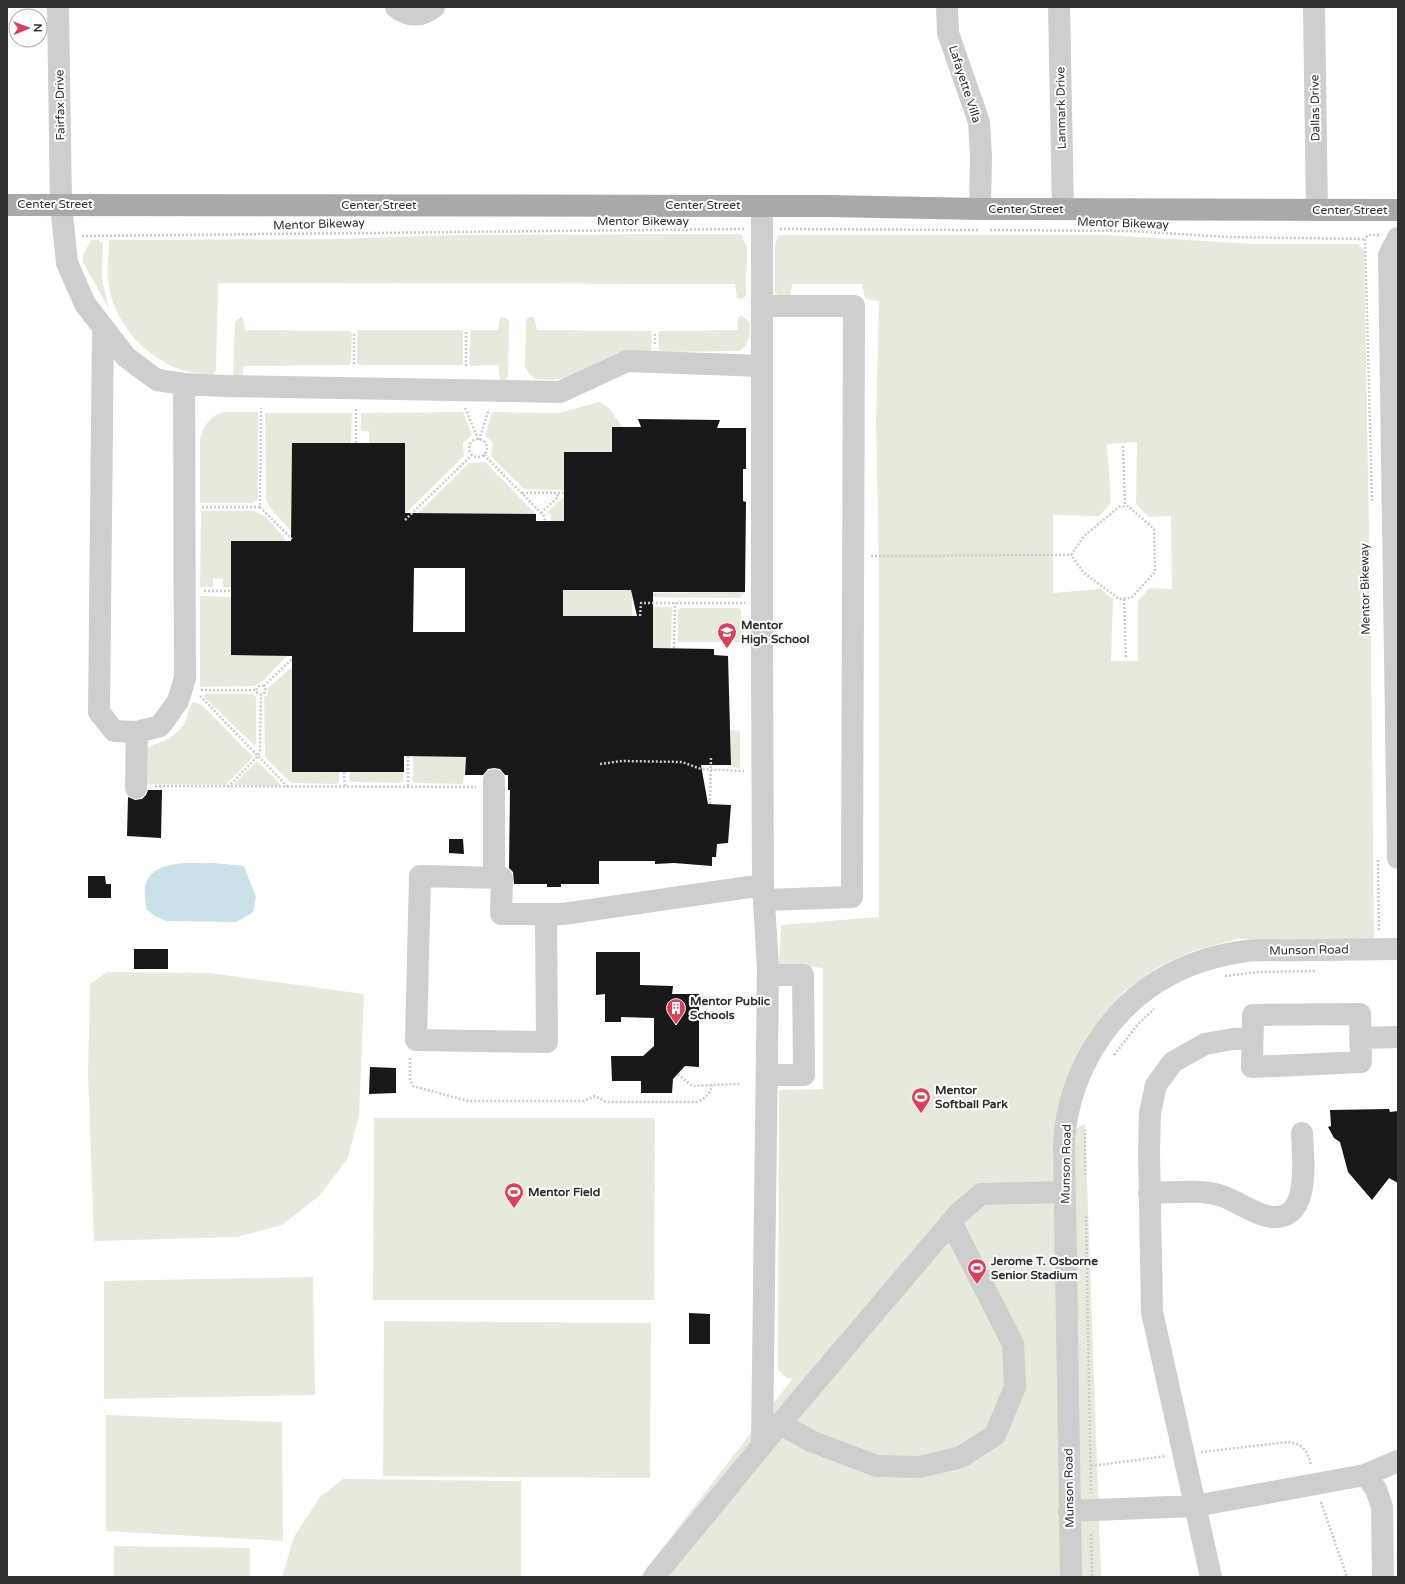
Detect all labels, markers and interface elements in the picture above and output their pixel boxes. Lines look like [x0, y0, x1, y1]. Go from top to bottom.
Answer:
north arrow [8, 8, 48, 48]
text: N [31, 23, 44, 32]
street label: Lafayette Villa [946, 44, 984, 124]
street label: Lanmark Drive [1053, 66, 1069, 149]
street label: Fairfax Drive [52, 69, 68, 141]
street label: Dallas Drive [1307, 74, 1323, 142]
street label: Center Street [17, 197, 93, 211]
street label: Center Street [341, 198, 417, 212]
street label: Center Street [665, 198, 741, 212]
street label: Center Street [988, 202, 1064, 216]
street label: Center Street [1312, 203, 1388, 217]
street label: Mentor Bikeway [597, 214, 689, 228]
street label: Mentor Bikeway [1077, 214, 1170, 232]
street label: Mentor Bikeway [273, 215, 366, 233]
street label: Mentor Bikeway [1357, 542, 1373, 635]
place label: Mentor High School [741, 618, 810, 647]
school or university icon: Mentor High School [716, 621, 738, 649]
street label: Munson Road [1269, 942, 1349, 958]
place label: Mentor Public Schools [690, 994, 771, 1022]
building icon: Mentor Public Schools [665, 997, 687, 1025]
place label: Mentor Softball Park [935, 1083, 1008, 1111]
sports icon: Mentor Softball Park [910, 1086, 932, 1114]
street label: Munson Road [1058, 1124, 1074, 1204]
sports icon: Mentor Field [503, 1181, 525, 1209]
place label: Mentor Field [528, 1185, 600, 1199]
place label: Jerome T. Osborne Senior Stadium [990, 1254, 1098, 1282]
sports icon: Jerome T. Osborne Senior Stadium [966, 1257, 988, 1285]
street label: Munson Road [1061, 1448, 1077, 1528]

